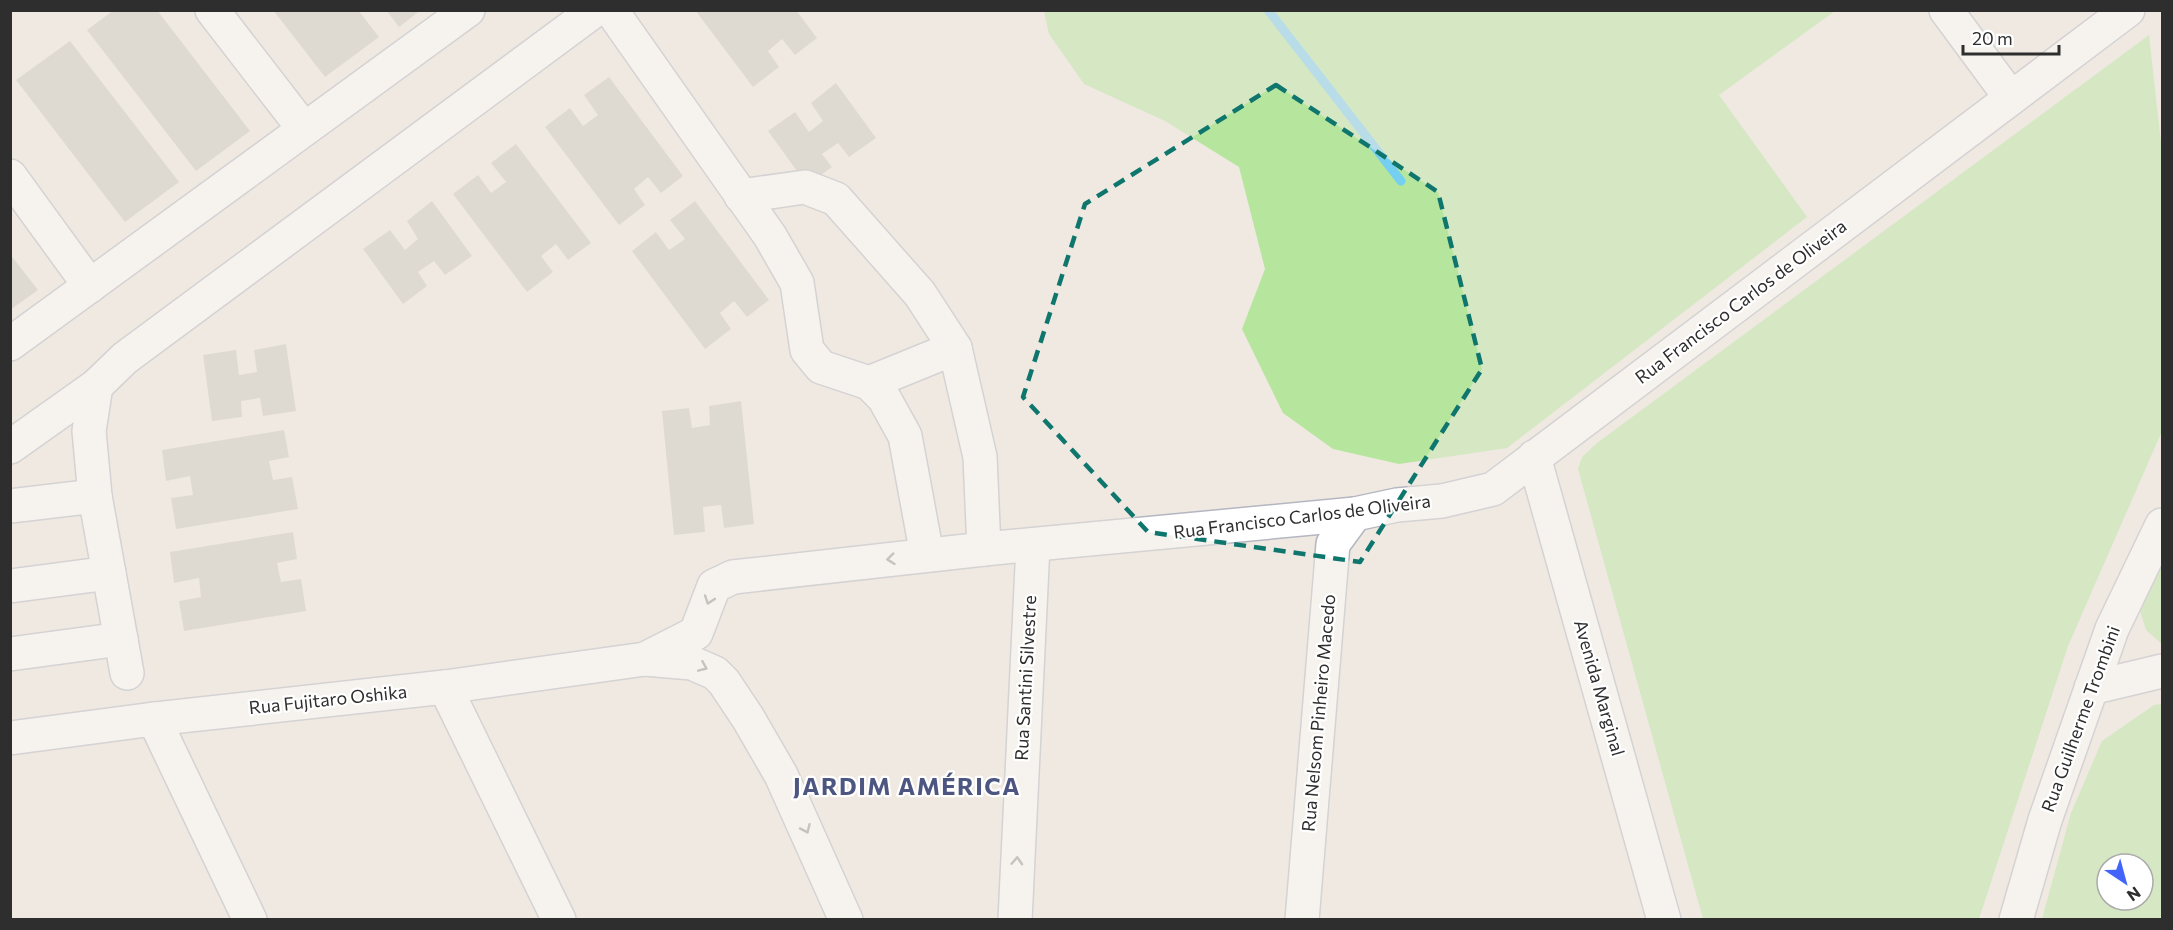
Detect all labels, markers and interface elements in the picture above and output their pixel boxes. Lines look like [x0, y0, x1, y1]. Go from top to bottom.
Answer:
scale bar [1963, 18, 2059, 56]
text: 20 m [1972, 27, 2013, 49]
street label: Rua Francisco Carlos de Oliveira [1630, 215, 1850, 388]
street label: Rua Francisco Carlos de Oliveira [1172, 489, 1432, 543]
one-way arrow [887, 552, 896, 564]
street label: Rua Nelsom Pinheiro Macedo [1297, 593, 1339, 833]
one-way arrow [704, 594, 717, 605]
street label: Rua Santini Silvestre [1010, 595, 1040, 761]
street label: Avenida Marginal [1570, 617, 1630, 758]
street label: Rua Guilherme Trombini [2036, 623, 2124, 815]
one-way arrow [696, 660, 707, 672]
street label: Rua Fujitaro Oshika [248, 680, 408, 718]
district label: JARDIM AMÉRICA [793, 771, 1021, 800]
one-way arrow [798, 823, 810, 834]
north arrow [2095, 852, 2155, 912]
one-way arrow [1011, 857, 1024, 866]
text: N [2124, 883, 2145, 906]

